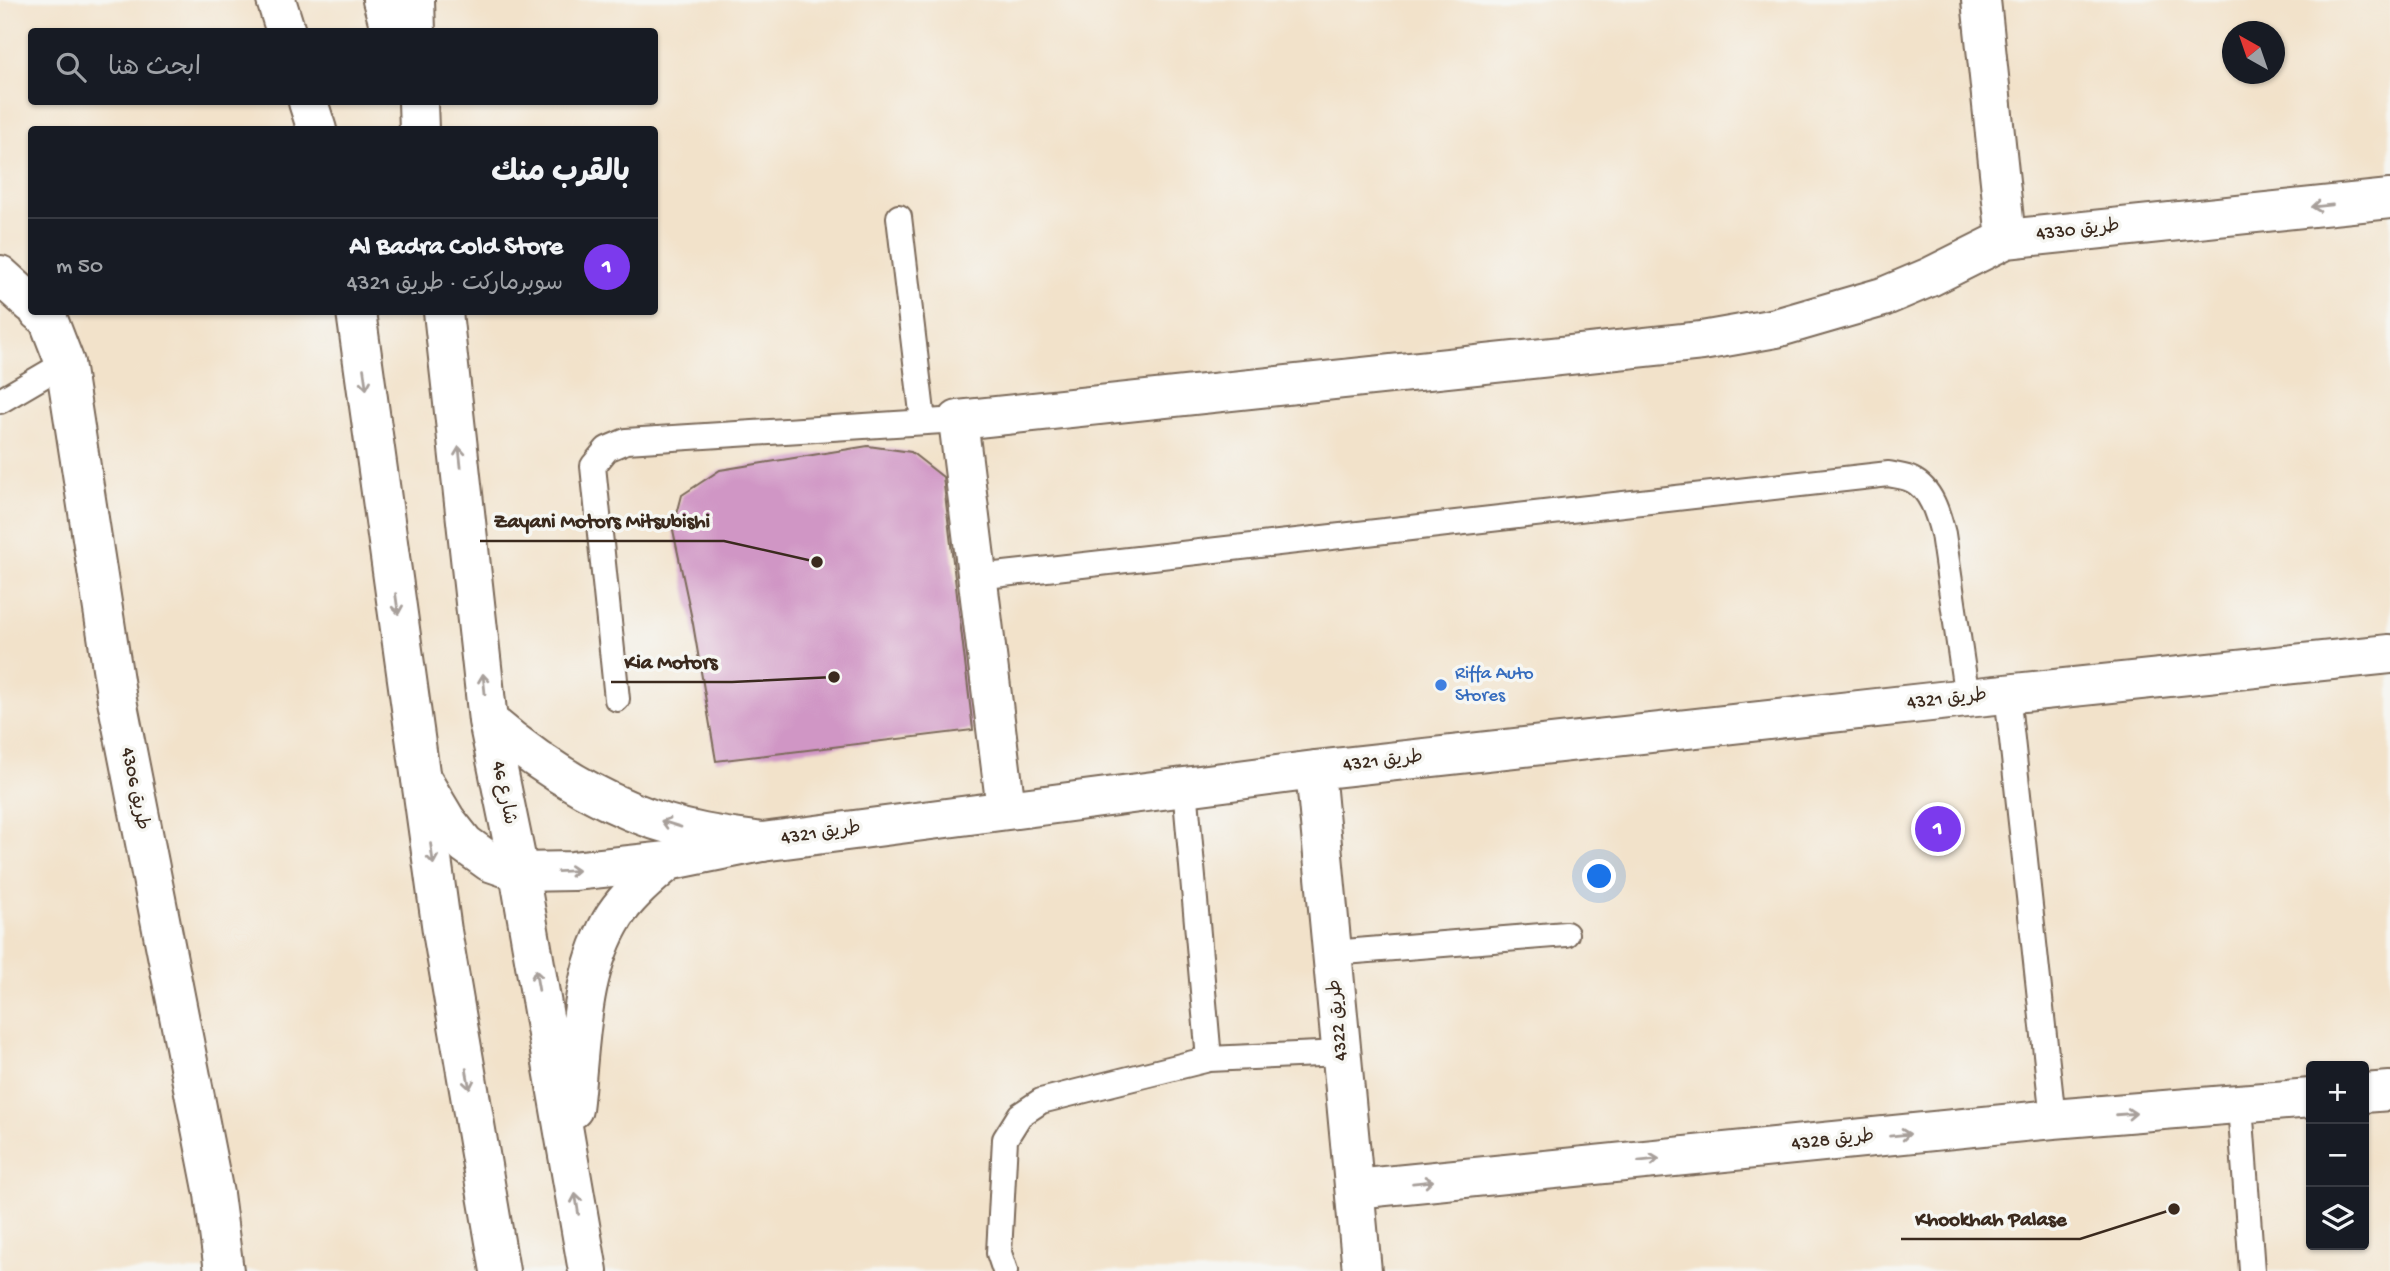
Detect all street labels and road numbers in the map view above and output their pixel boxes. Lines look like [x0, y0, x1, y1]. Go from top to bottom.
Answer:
street label: طريق 4330 [2035, 215, 2121, 247]
street label: طريق 4321 [1906, 684, 1988, 716]
street label: طريق 4306 [115, 746, 153, 832]
street label: طريق 4321 [1342, 746, 1424, 778]
street label: شارع 46 [486, 759, 520, 827]
street label: طريق 4321 [780, 817, 862, 851]
street label: طريق 4322 [1324, 978, 1354, 1062]
street label: طريق 4328 [1791, 1125, 1875, 1157]

